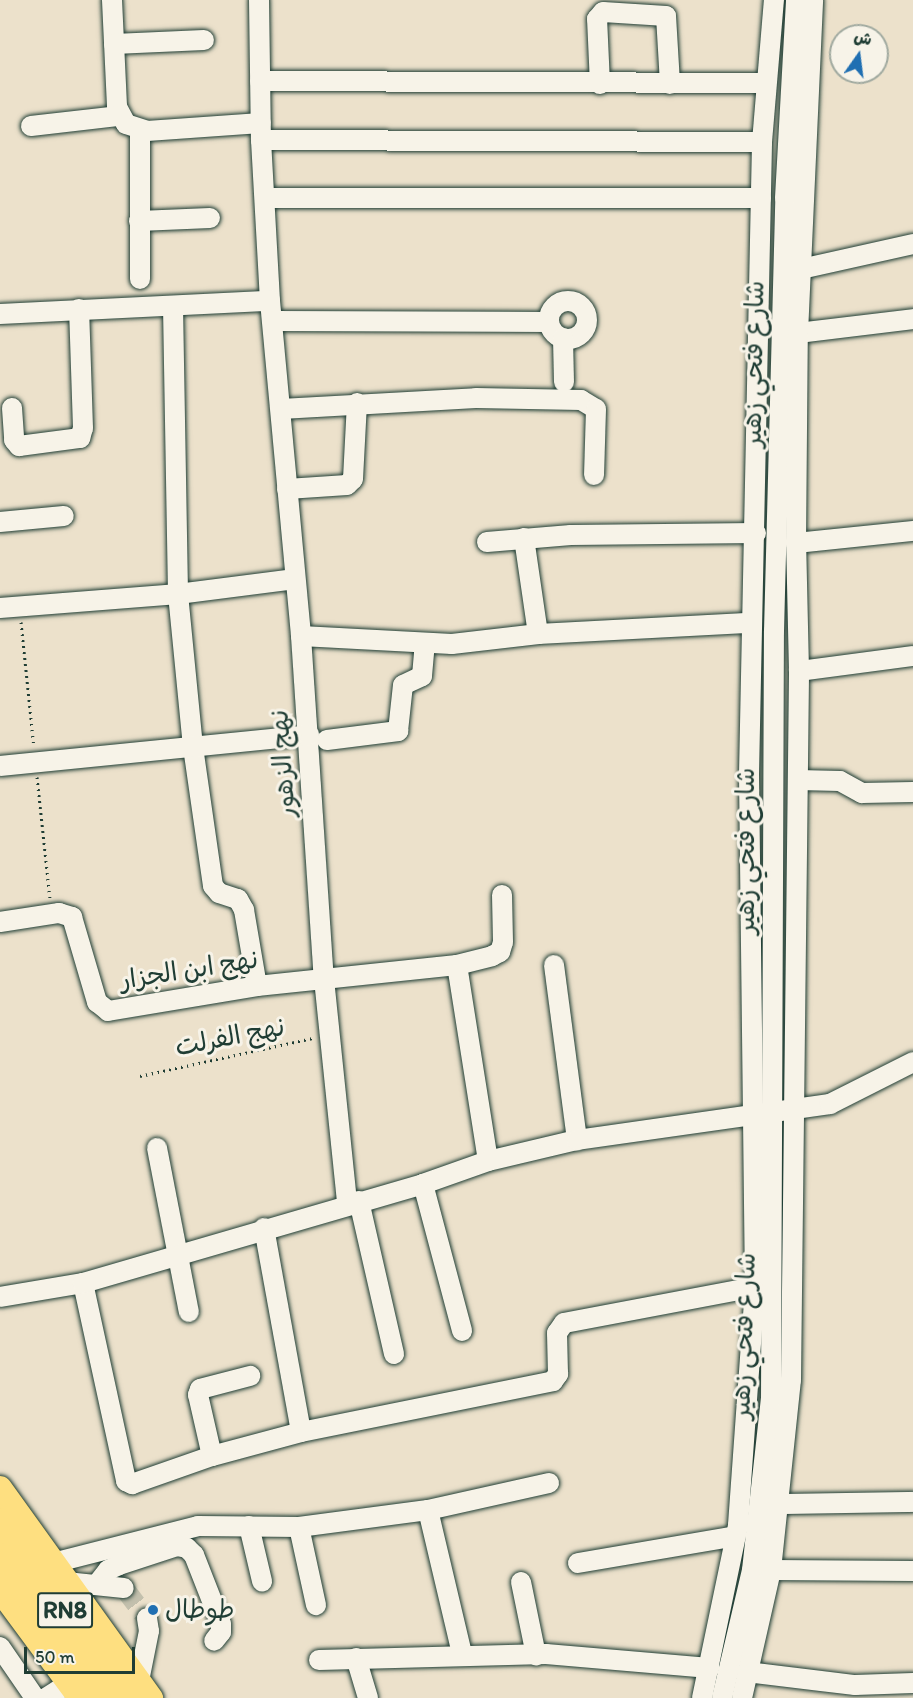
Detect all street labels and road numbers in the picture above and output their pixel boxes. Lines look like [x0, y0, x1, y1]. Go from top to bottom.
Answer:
street label: شارع فتحي زهير [737, 280, 771, 448]
street label: نهج الزهور [264, 709, 302, 819]
street label: شارع فتحي زهير [730, 768, 762, 934]
street label: نهج ابن الجزار [118, 944, 260, 996]
street label: نهج الفرلت [173, 1011, 287, 1063]
street label: شارع فتحي زهير [725, 1252, 763, 1420]
road number: RN8 [36, 1589, 94, 1631]

